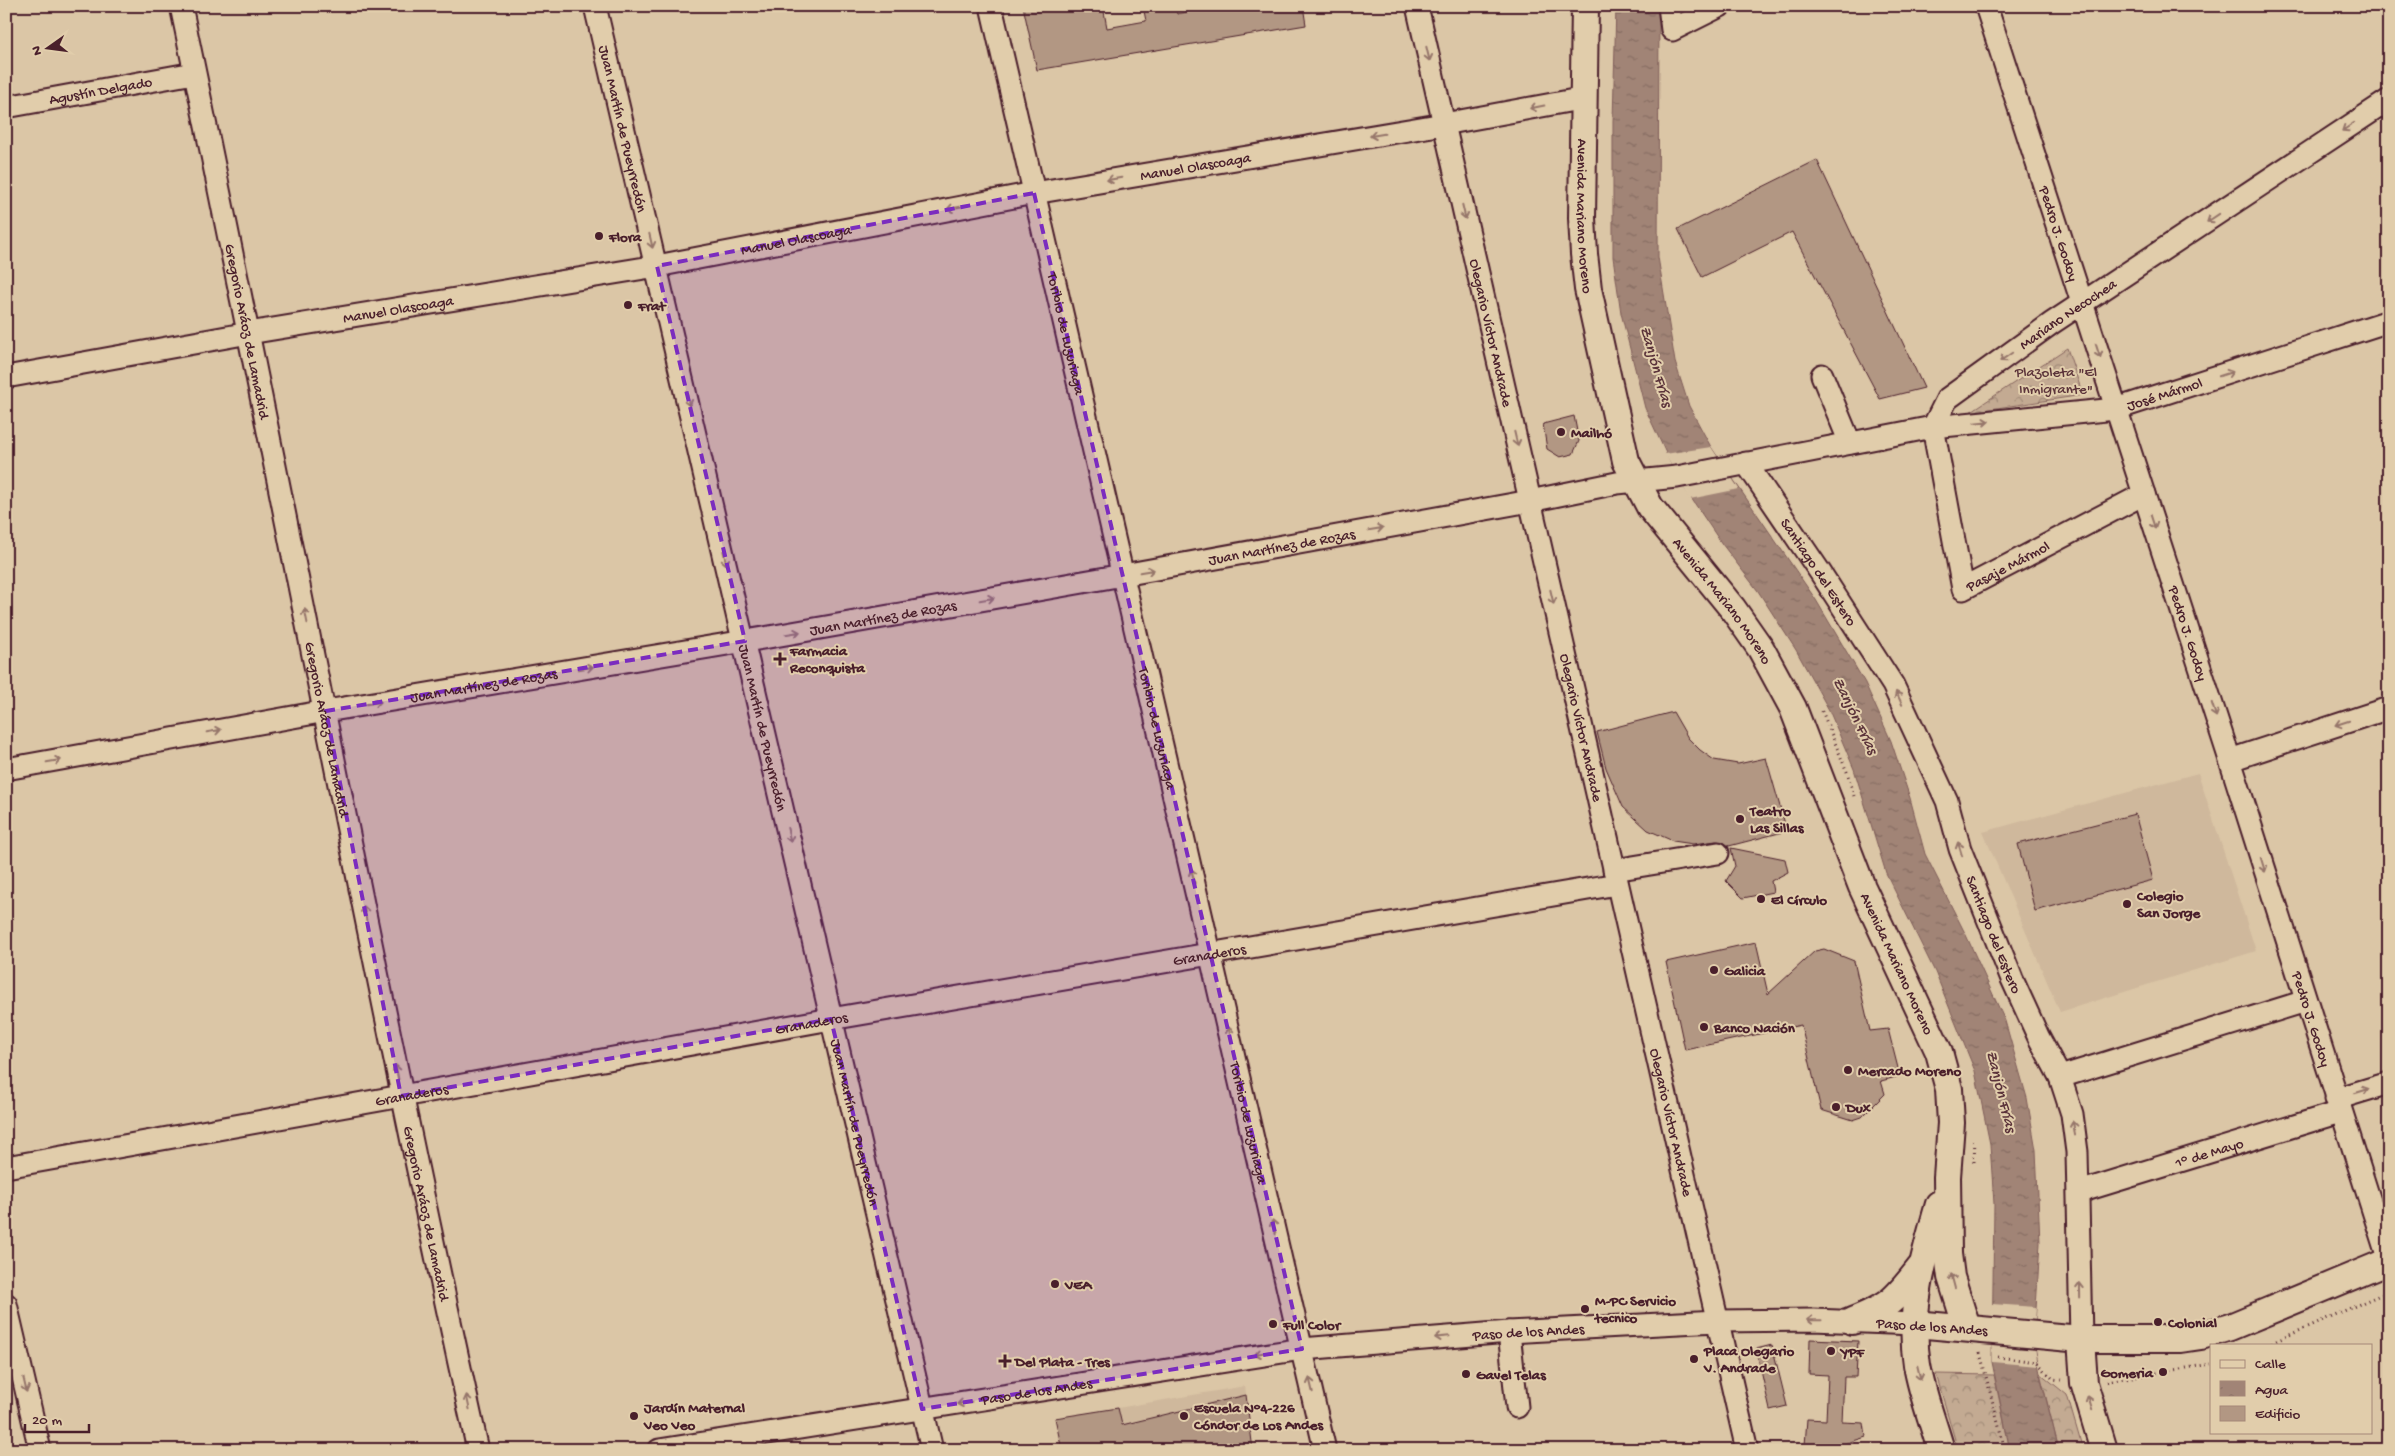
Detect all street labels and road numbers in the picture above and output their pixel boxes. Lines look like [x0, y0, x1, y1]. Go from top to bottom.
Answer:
street label: Juan Martín de Pueyrredón [594, 44, 650, 214]
street label: Agustín Delgado [48, 74, 154, 110]
street label: Avenida Mariano Moreno [1571, 138, 1596, 296]
street label: Manuel Olascoaga [1139, 150, 1253, 186]
street label: Pedro J. Godoy [2034, 183, 2082, 284]
street label: Manuel Olascoaga [740, 221, 854, 261]
street label: Gregorio Aráoz de Lamadrid [219, 242, 273, 422]
street label: Olegario Víctor Andrade [1464, 257, 1515, 409]
street label: Toribio de Luzuriaga [1042, 270, 1088, 397]
street label: Mariano Necochea [2016, 275, 2121, 355]
street label: Manuel Olascoaga [342, 292, 456, 328]
street label: José Mármol [2125, 375, 2205, 416]
street label: Santiago del Estero [1775, 516, 1860, 630]
street label: Juan Martínez de Rozas [1207, 526, 1357, 570]
street label: Avenida Mariano Moreno [1668, 535, 1775, 668]
street label: Pasaje Mármol [1963, 538, 2053, 597]
street label: Pedro J. Godoy [2163, 583, 2211, 684]
street label: Juan Martínez de Rozas [808, 597, 959, 641]
street label: Gregorio Aráoz de Lamadrid [299, 640, 352, 820]
street label: Juan Martín de Pueyrredón [733, 643, 790, 813]
street label: Olegario Víctor Andrade [1554, 652, 1606, 804]
street label: Juan Martínez de Rozas [409, 665, 559, 708]
street label: Toribio de Luzuriaga [1133, 665, 1179, 792]
street label: Santiago del Estero [1961, 874, 2025, 997]
street label: Avenida Mariano Moreno [1855, 890, 1937, 1038]
street label: Granaderos [1172, 941, 1248, 971]
street label: Pedro J. Godoy [2286, 969, 2334, 1070]
street label: Granaderos [774, 1009, 850, 1040]
street label: Juan Martín de Pueyrredón [825, 1037, 882, 1208]
street label: Olegario Víctor Andrade [1645, 1047, 1696, 1199]
street label: Toribio de Luzuriaga [1224, 1059, 1270, 1186]
street label: Granaderos [374, 1081, 450, 1112]
street label: Gregorio Aráoz de Lamadrid [398, 1124, 453, 1304]
street label: 1° de Mayo [2172, 1135, 2246, 1173]
street label: Paso de los Andes [1874, 1315, 1989, 1341]
street label: Paso de los Andes [1471, 1321, 1585, 1346]
street label: Paso de los Andes [979, 1375, 1094, 1410]

